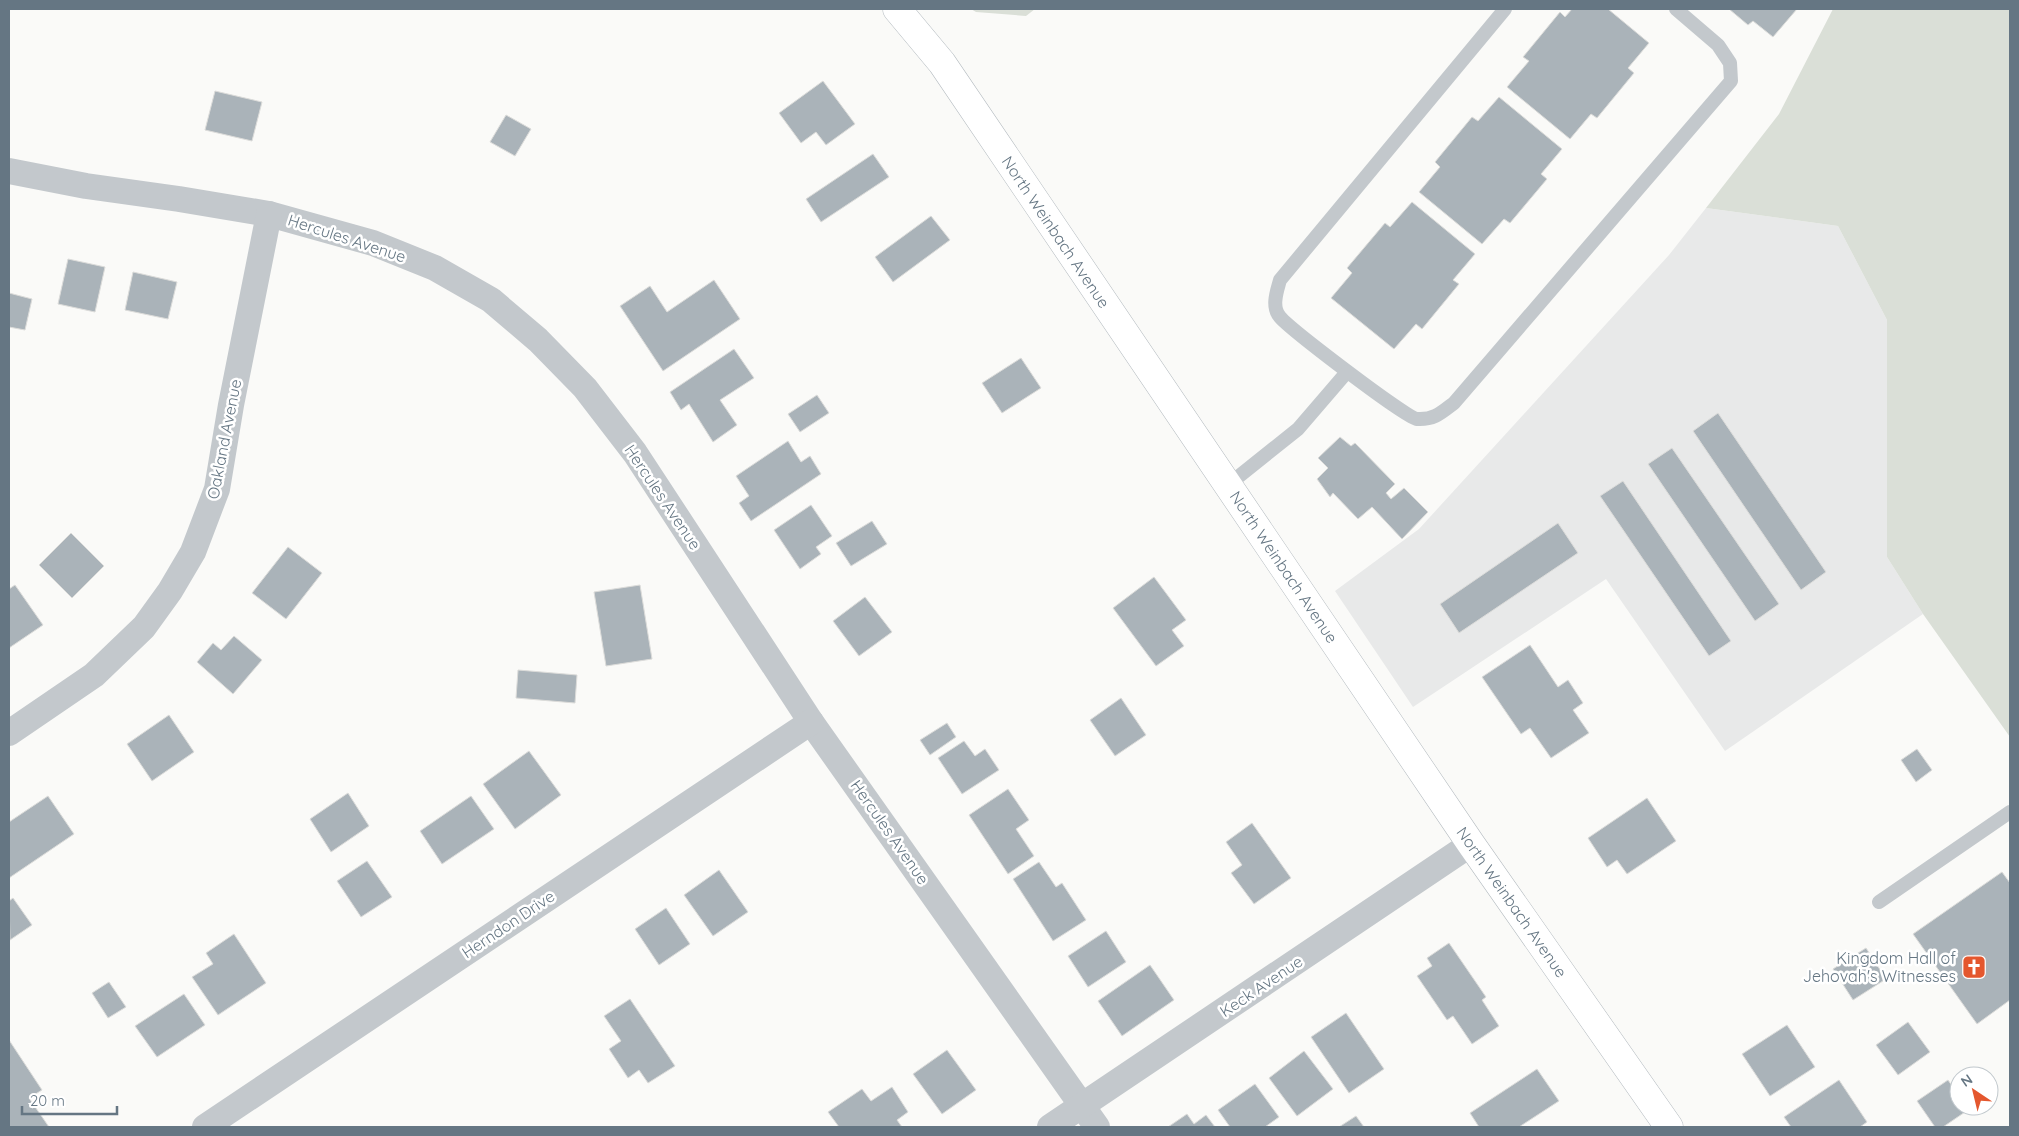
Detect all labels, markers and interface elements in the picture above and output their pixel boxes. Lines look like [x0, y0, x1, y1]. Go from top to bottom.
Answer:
street label: North Weinbach Avenue [998, 152, 1114, 312]
street label: Hercules Avenue [285, 209, 409, 267]
street label: Oakland Avenue [203, 377, 245, 501]
street label: Hercules Avenue [620, 440, 706, 554]
street label: North Weinbach Avenue [1226, 487, 1342, 647]
street label: Hercules Avenue [847, 776, 933, 888]
street label: North Weinbach Avenue [1452, 823, 1572, 981]
street label: Herndon Drive [458, 886, 558, 962]
place label: Kingdom Hall of Jehovah's Witnesses [1803, 948, 1956, 986]
street label: Keck Avenue [1216, 951, 1306, 1021]
church icon: Kingdom Hall of Jehovah's Witnesses [1961, 954, 1987, 980]
north arrow [1949, 1066, 1999, 1116]
text: N [1957, 1070, 1976, 1091]
scale bar [22, 1084, 118, 1116]
text: 20 m [30, 1091, 65, 1110]

